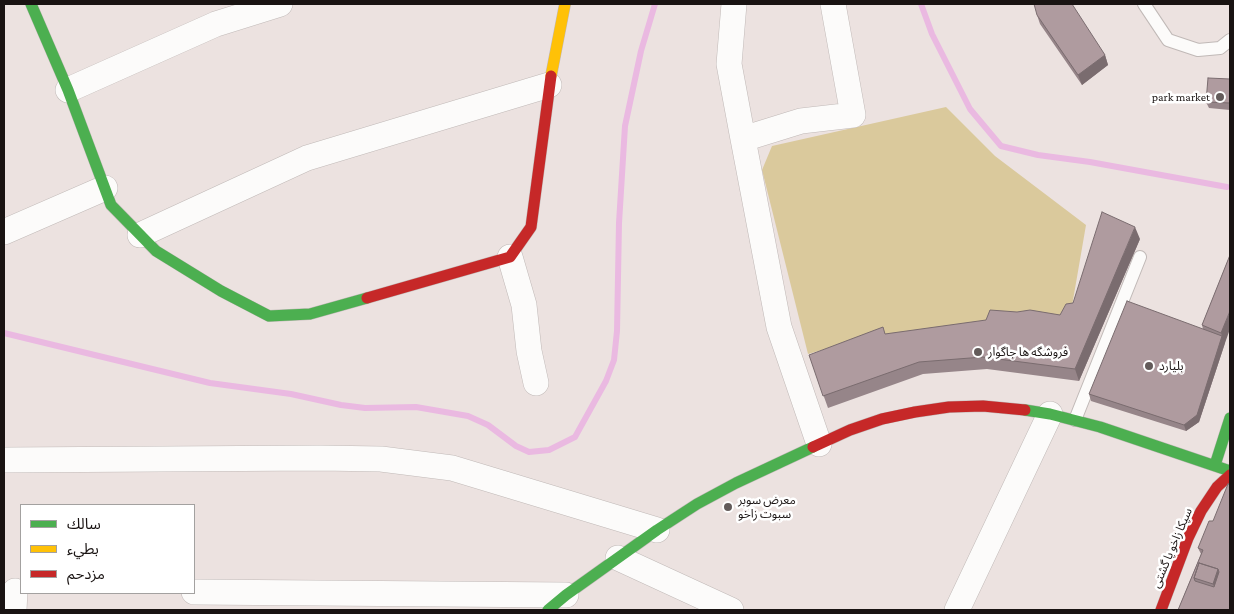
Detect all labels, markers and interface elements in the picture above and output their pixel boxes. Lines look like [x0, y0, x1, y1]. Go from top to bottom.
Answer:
place label: park market [1152, 90, 1210, 104]
marker: park market [1214, 91, 1226, 103]
place label: فروشگه ها جاگوار [988, 345, 1068, 359]
marker: فروشگه ها جاگوار [972, 346, 984, 358]
place label: بليارد [1159, 359, 1184, 373]
marker: بليارد [1143, 360, 1155, 372]
place label: معرض سوبر سبوت زاخو [738, 493, 796, 521]
marker: معرض سوبر سبوت زاخو [722, 501, 734, 513]
legend [20, 504, 195, 594]
street label: سیکا زاخو یا گشتى [1149, 506, 1195, 590]
text: سالك [67, 516, 101, 532]
text: بطيء [67, 541, 99, 557]
text: مزدحم [67, 566, 105, 582]

